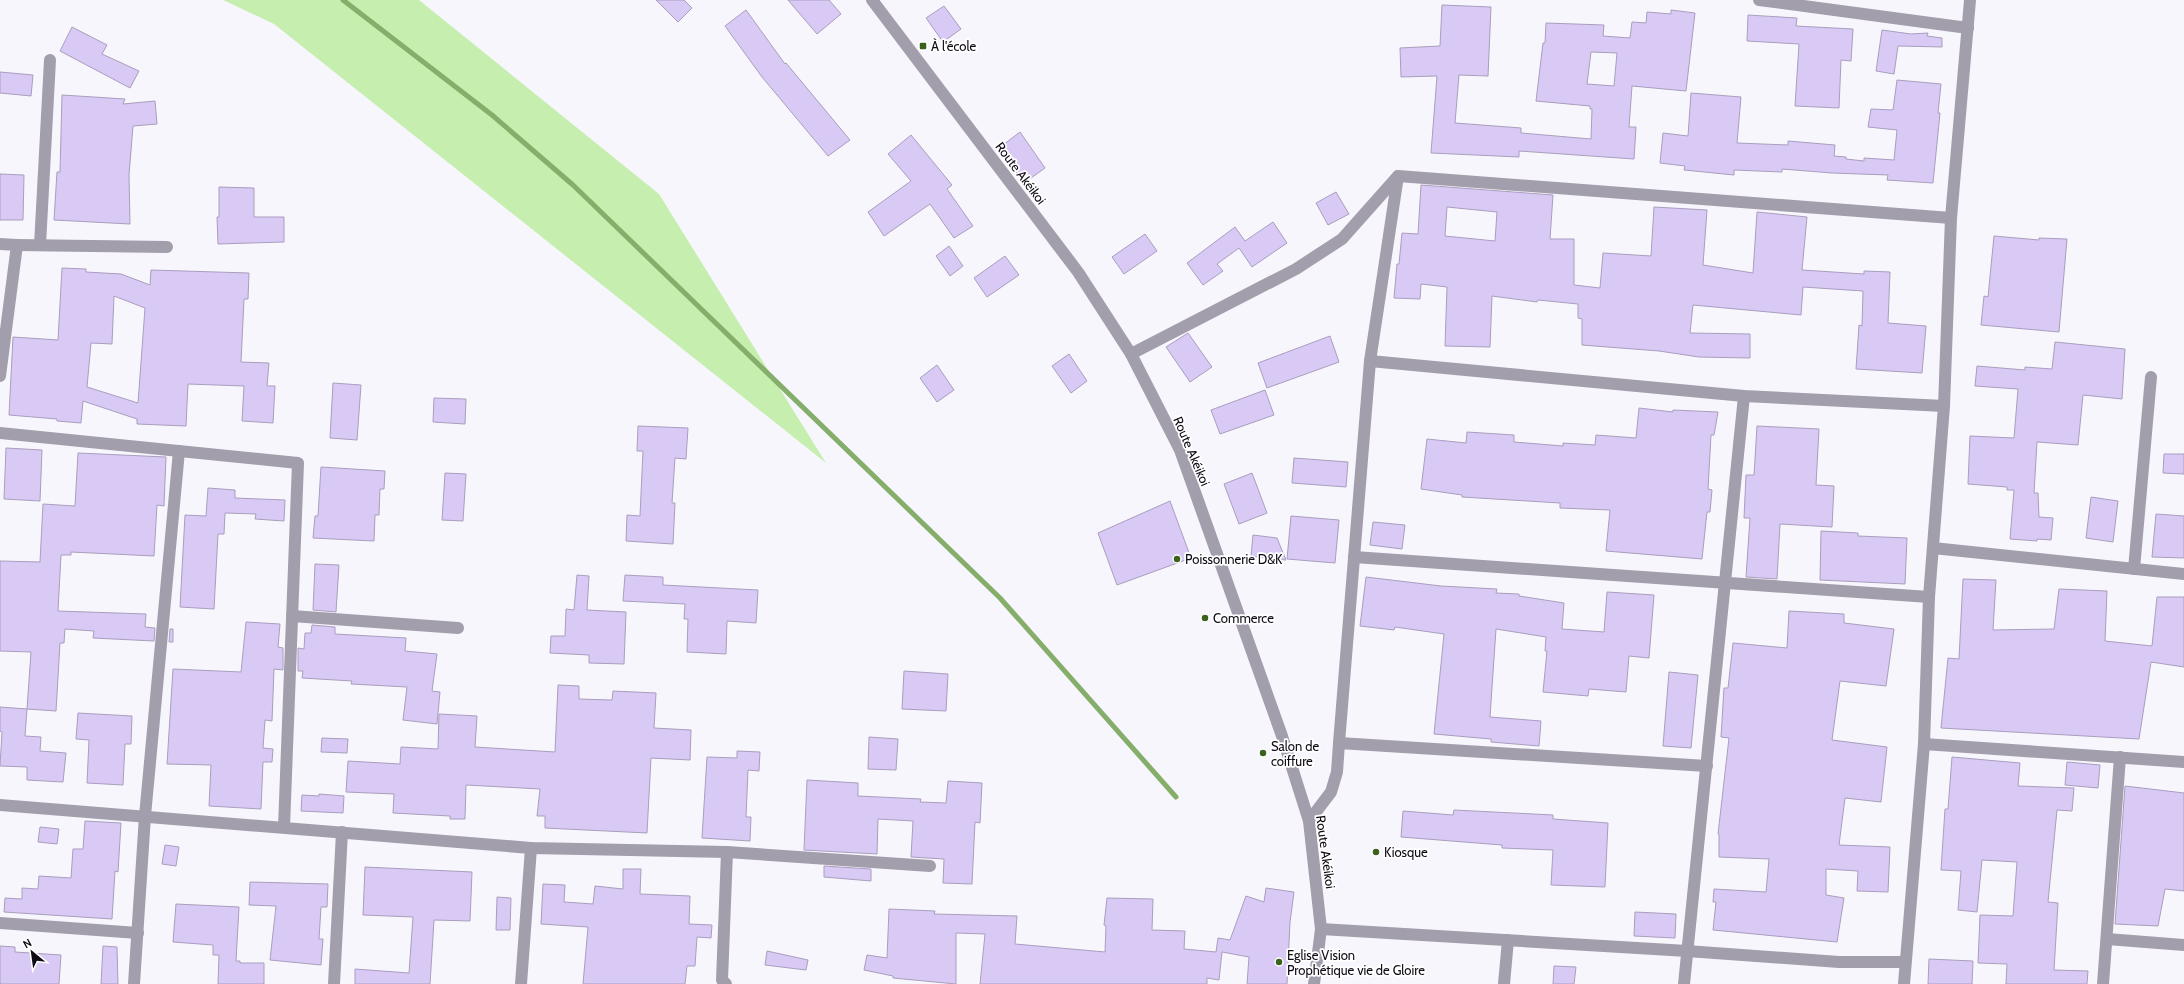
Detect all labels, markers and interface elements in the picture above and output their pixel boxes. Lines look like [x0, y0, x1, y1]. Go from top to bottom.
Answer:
place label: À l'école [931, 37, 976, 54]
marker: À l'école [918, 41, 928, 51]
street label: Route Akéikoi [992, 139, 1050, 207]
street label: Route Akéikoi [1170, 414, 1214, 488]
place label: Poissonnerie D&K [1185, 551, 1283, 567]
marker: Poissonnerie D&K [1172, 554, 1182, 564]
place label: Commerce [1213, 610, 1274, 626]
marker: Commerce [1200, 613, 1210, 623]
place label: Salon de coiffure [1271, 738, 1319, 769]
marker: Salon de coiffure [1258, 748, 1268, 758]
street label: Route Akéikoi [1313, 814, 1339, 890]
place label: Kiosque [1384, 844, 1428, 860]
marker: Kiosque [1371, 847, 1381, 857]
north arrow [12, 932, 52, 972]
text: N [20, 935, 34, 951]
place label: Eglise Vision Prophétique vie de Gloire [1287, 947, 1425, 978]
marker: Eglise Vision Prophétique vie de Gloire [1274, 957, 1284, 967]

